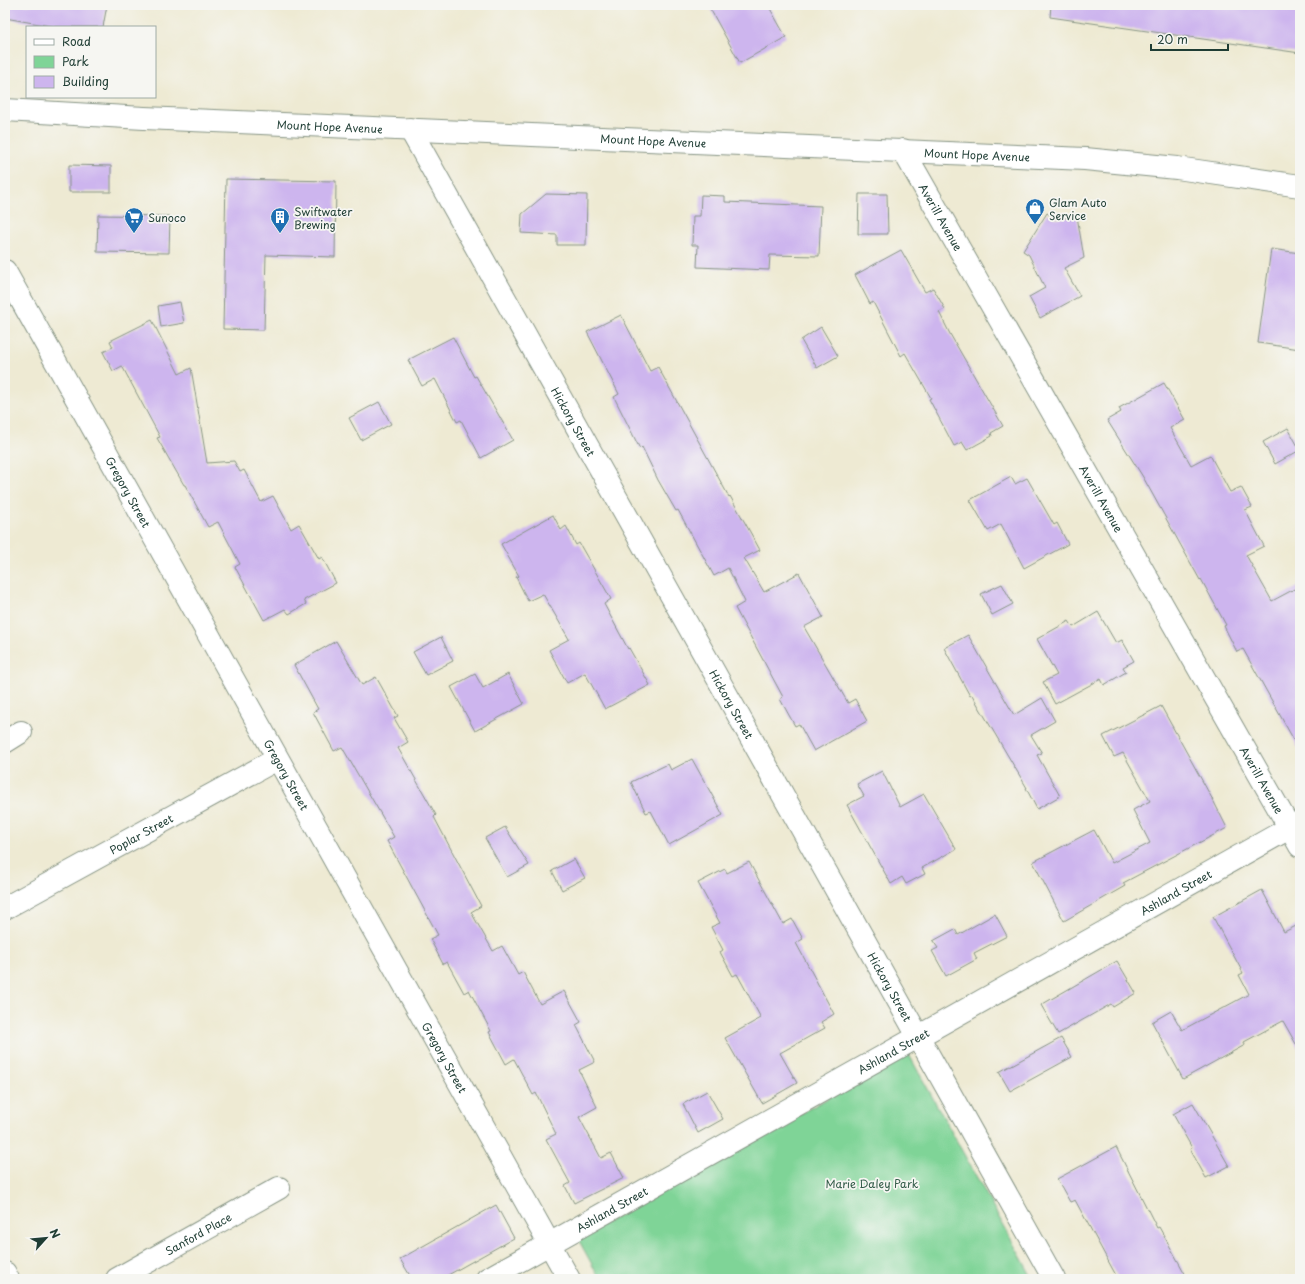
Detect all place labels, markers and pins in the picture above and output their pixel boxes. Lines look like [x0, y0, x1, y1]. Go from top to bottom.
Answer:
place label: Glam Auto Service [1049, 194, 1107, 224]
shop icon: Glam Auto Service [1024, 197, 1046, 225]
place label: Swiftwater Brewing [294, 203, 353, 233]
supermarket icon: Sunoco [123, 206, 145, 234]
building icon: Swiftwater Brewing [269, 206, 291, 234]
place label: Sunoco [148, 209, 186, 226]

